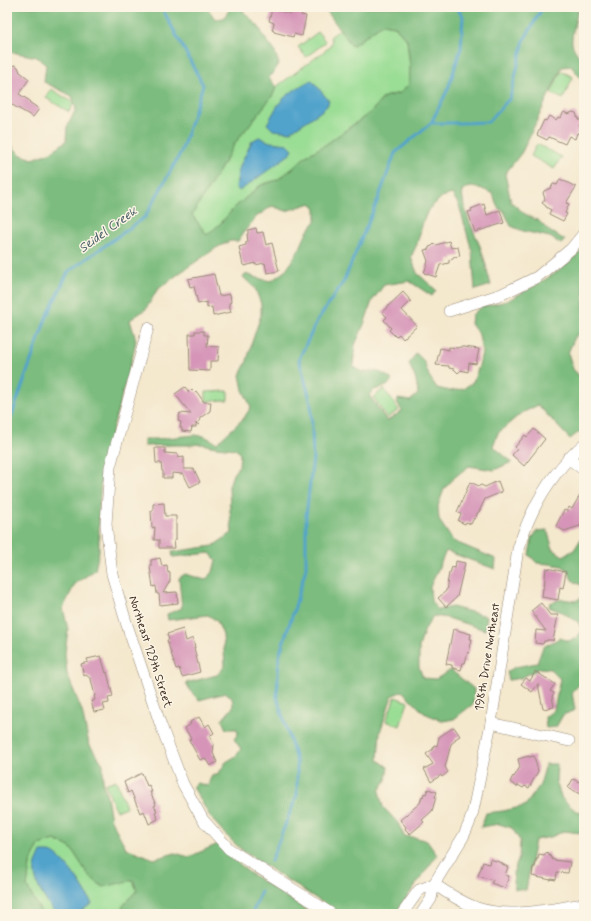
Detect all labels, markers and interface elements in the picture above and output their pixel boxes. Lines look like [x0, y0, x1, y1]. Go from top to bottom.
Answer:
water label: Seidel Creek [75, 203, 141, 257]
street label: Northeast 129th Street [124, 594, 176, 710]
street label: 198th Drive Northeast [472, 601, 505, 712]

